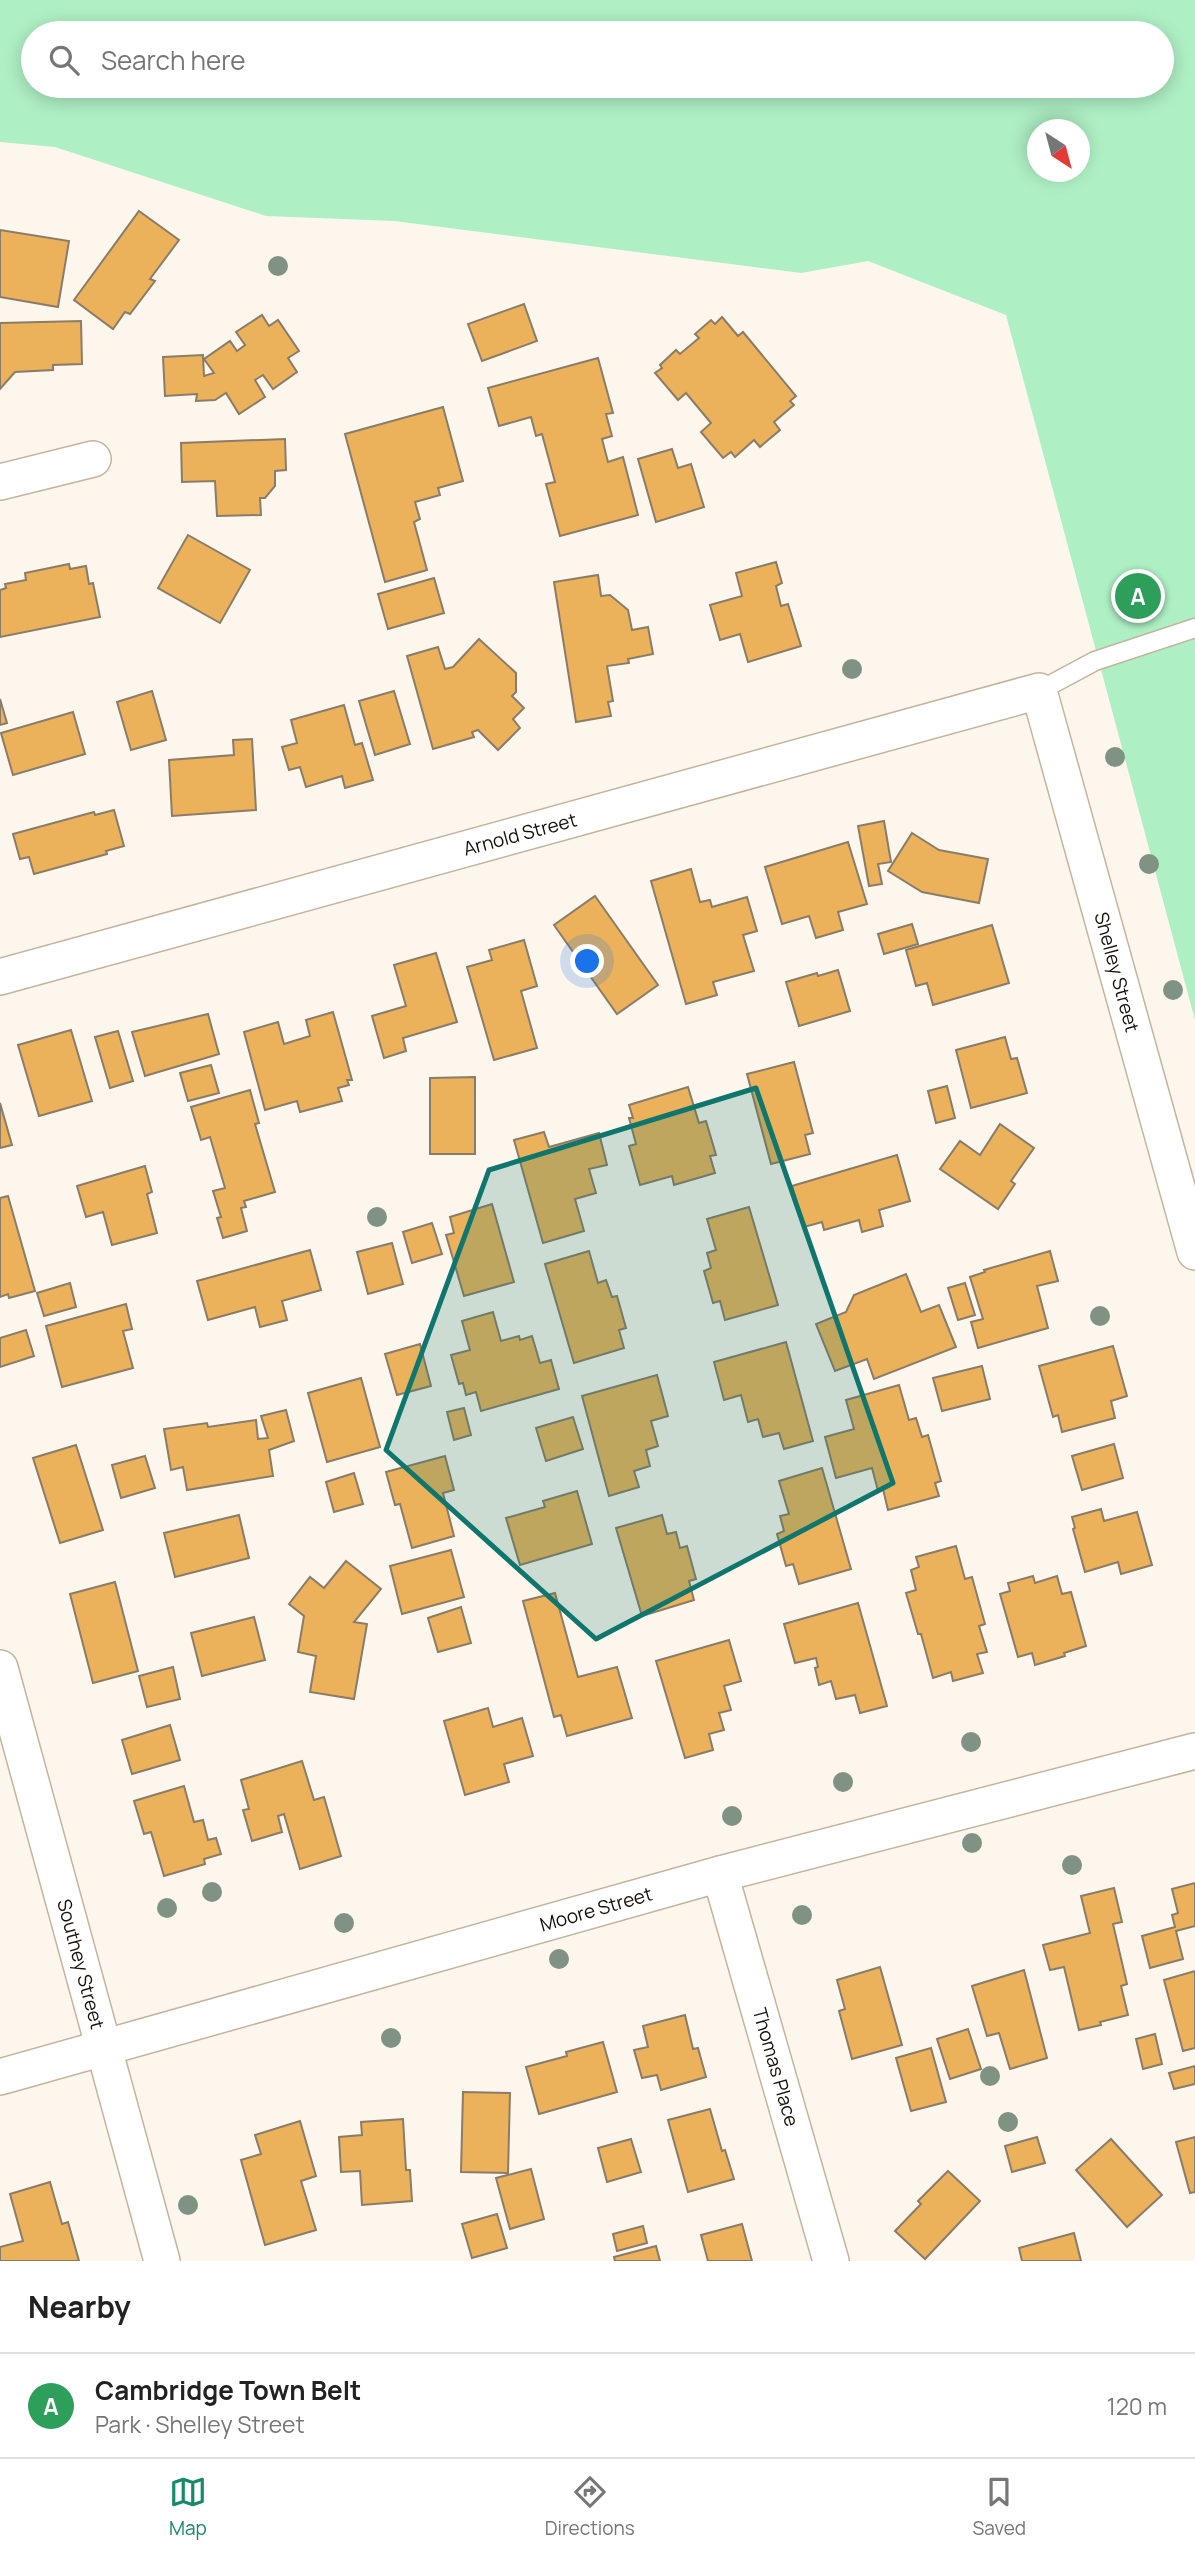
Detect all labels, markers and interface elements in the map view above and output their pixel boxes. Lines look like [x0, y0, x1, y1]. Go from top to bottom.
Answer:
search box [21, 21, 1174, 98]
icon: search [45, 41, 83, 79]
text: Search here [101, 42, 246, 78]
north arrow [1027, 119, 1090, 182]
pin: A [1115, 570, 1161, 622]
street label: Arnold Street [460, 806, 580, 862]
street label: Shelley Street [1088, 909, 1146, 1035]
your location [570, 944, 604, 978]
street label: Moore Street [537, 1881, 655, 1937]
street label: Southey Street [51, 1896, 111, 2032]
street label: Thomas Place [747, 2005, 805, 2129]
text: Nearby [28, 2286, 131, 2327]
text: Cambridge Town Belt [95, 2372, 361, 2408]
text: A [43, 2390, 59, 2422]
text: 120 m [1107, 2390, 1167, 2422]
text: Park · Shelley Street [95, 2408, 305, 2440]
tab: Map [169, 2473, 207, 2541]
tab: Directions [545, 2473, 635, 2541]
tab: Saved [973, 2473, 1026, 2541]

